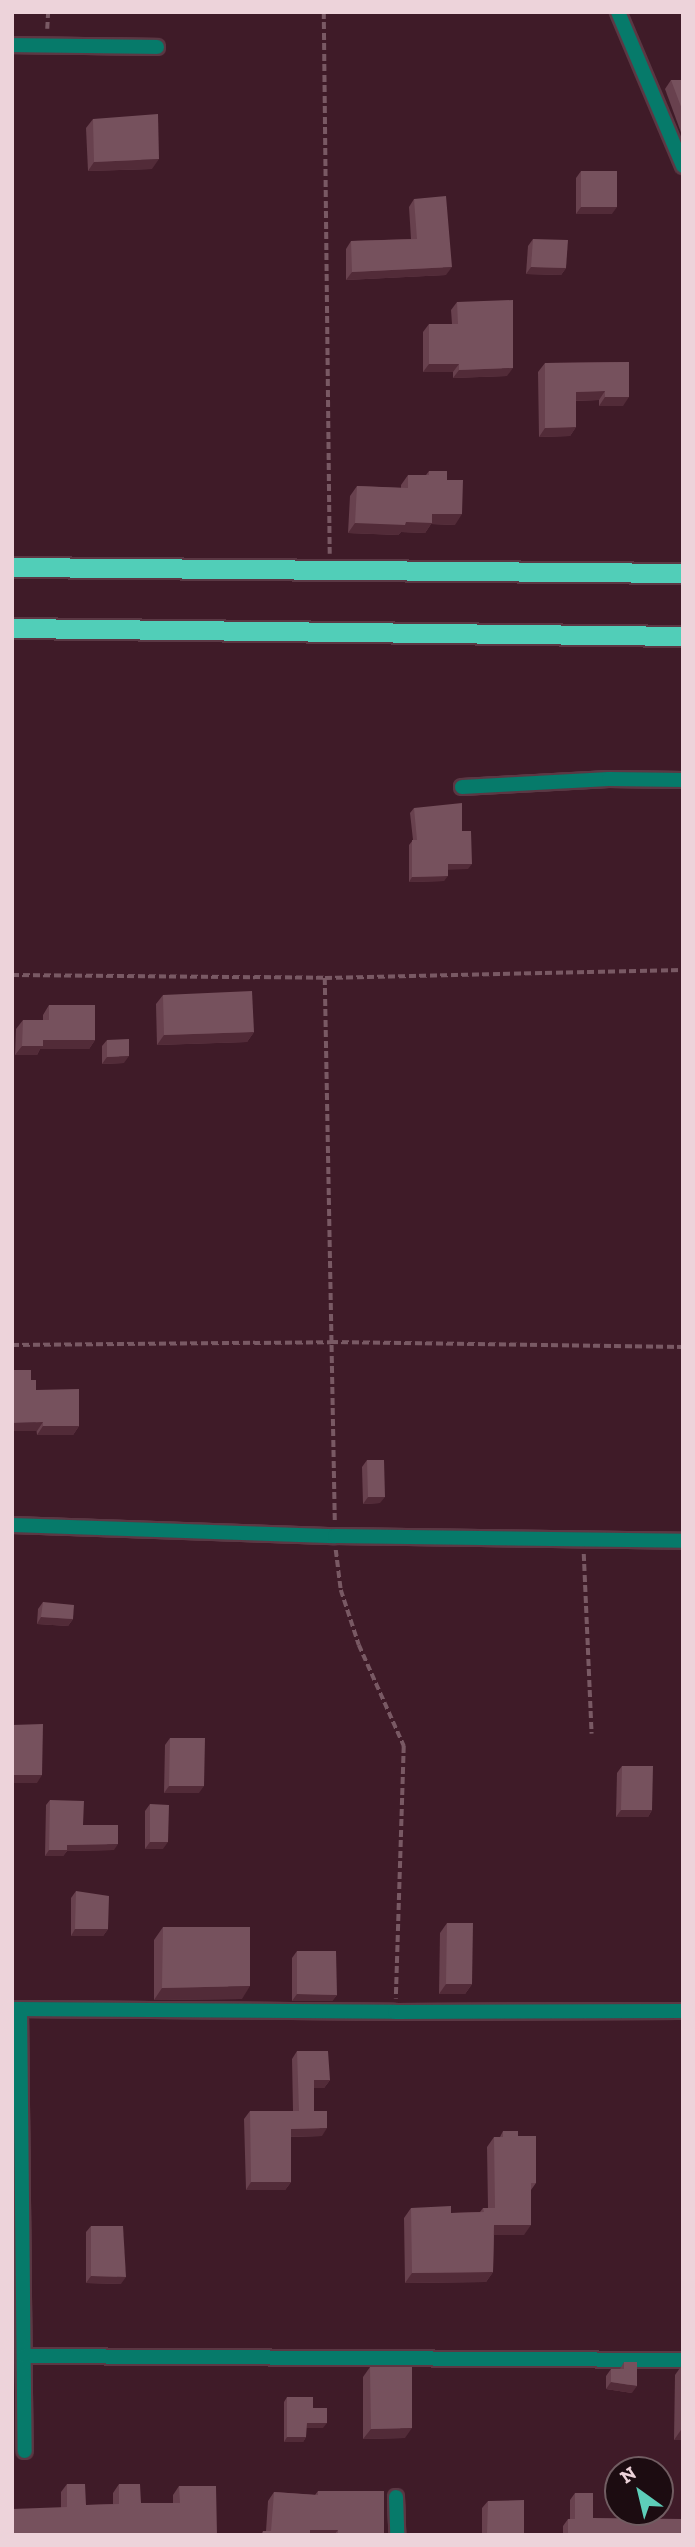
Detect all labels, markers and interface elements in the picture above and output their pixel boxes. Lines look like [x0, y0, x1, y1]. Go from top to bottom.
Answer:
north arrow [604, 2456, 674, 2526]
text: N [616, 2461, 641, 2488]

